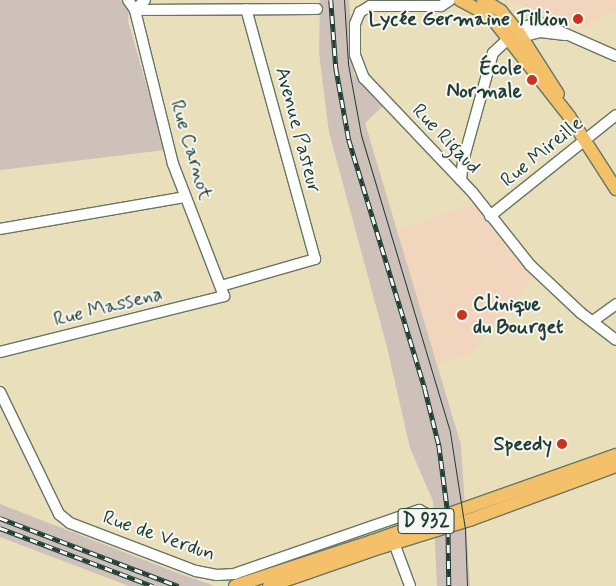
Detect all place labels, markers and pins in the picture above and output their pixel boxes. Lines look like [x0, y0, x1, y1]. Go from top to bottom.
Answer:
place label: Lycée Germaine Tillion [373, 7, 568, 31]
marker: Lycée Germaine Tillion [572, 13, 584, 25]
place label: École Normale [447, 56, 522, 103]
marker: École Normale [526, 74, 538, 86]
place label: Clinique du Bourget [473, 292, 564, 339]
marker: Clinique du Bourget [455, 308, 469, 322]
place label: Speedy [493, 432, 552, 456]
marker: Speedy [556, 438, 568, 450]

